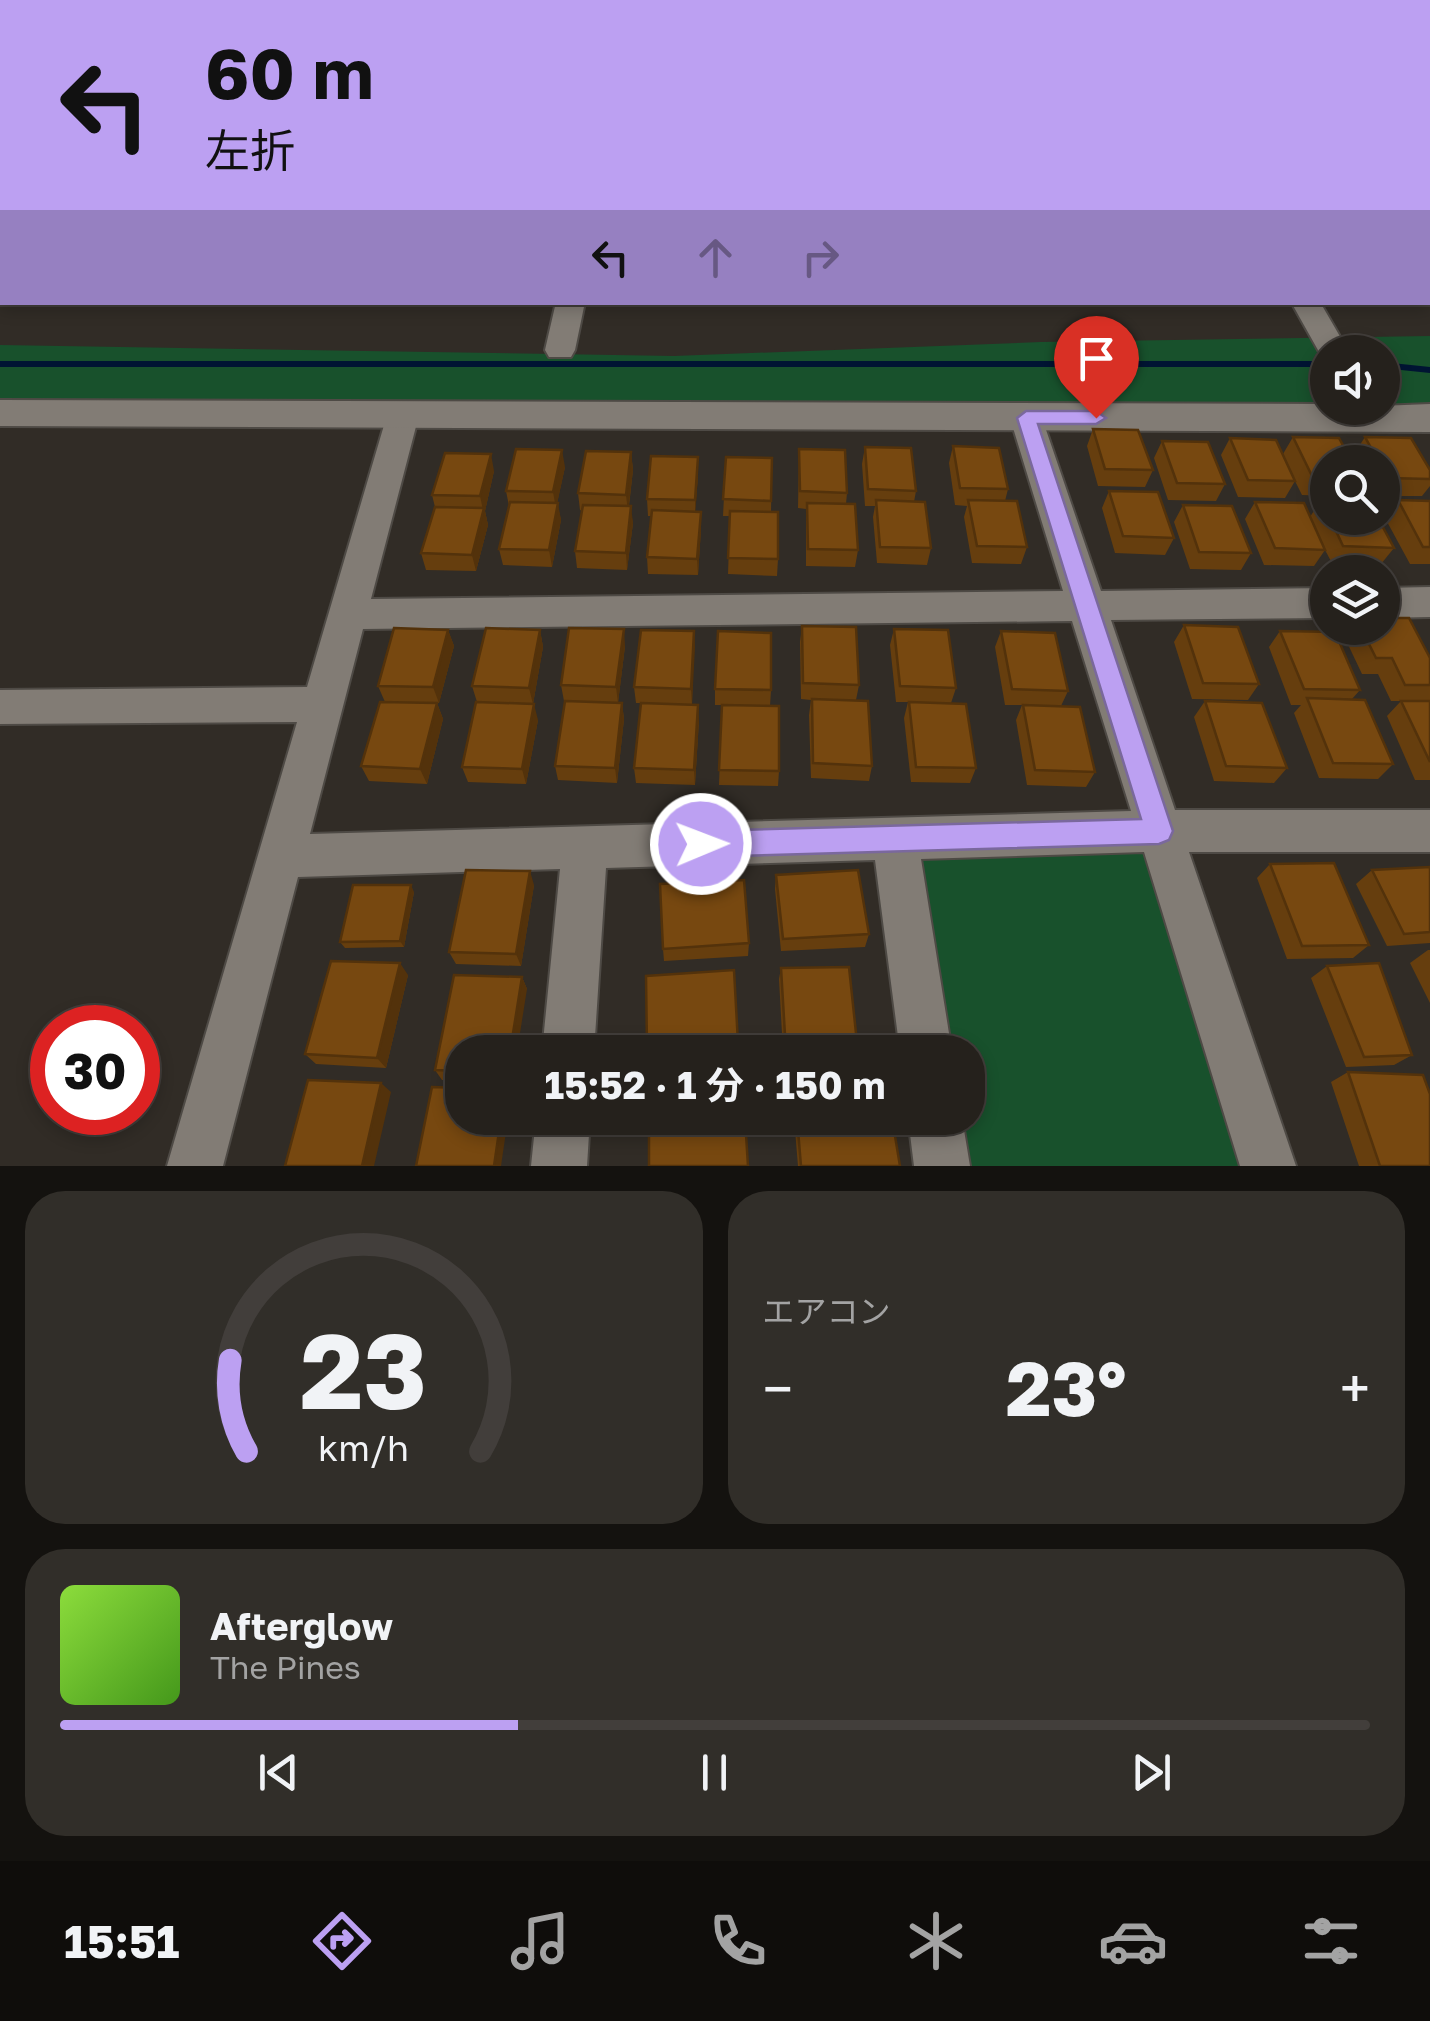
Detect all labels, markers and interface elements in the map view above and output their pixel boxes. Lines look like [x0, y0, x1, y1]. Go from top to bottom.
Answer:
text: 60 m [205, 30, 374, 114]
icon: left [40, 40, 170, 170]
text: 左折 [205, 123, 295, 177]
icon: left [583, 230, 638, 285]
icon: ahead [688, 230, 743, 285]
icon: right [793, 230, 848, 285]
pin [1054, 316, 1139, 419]
icon: arrive [1069, 331, 1124, 386]
map controls [1310, 335, 1400, 645]
button: sound [1310, 335, 1400, 425]
button: search [1310, 445, 1400, 535]
button: layers [1310, 555, 1400, 645]
position arrow [649, 792, 753, 896]
speed limit sign: 30 [30, 1005, 160, 1135]
text: 15:52 · 1 分 · 150 m [545, 1062, 885, 1107]
text: エアコン [763, 1292, 891, 1330]
text: 23 [300, 1307, 427, 1432]
text: 23° [1006, 1342, 1127, 1433]
text: − [763, 1355, 793, 1421]
text: + [1340, 1355, 1370, 1421]
text: km/h [318, 1426, 409, 1469]
text: Afterglow [210, 1603, 393, 1648]
text: The Pines [210, 1648, 361, 1686]
icon: previous [251, 1745, 306, 1800]
icon: pause [687, 1745, 742, 1800]
icon: next [1124, 1745, 1179, 1800]
icon: directions [307, 1906, 377, 1976]
icon: music [505, 1906, 575, 1976]
icon: phone [703, 1906, 773, 1976]
icon: climate [901, 1906, 971, 1976]
icon: car [1098, 1906, 1168, 1976]
icon: filters [1296, 1906, 1366, 1976]
text: 15:51 [64, 1914, 180, 1968]

